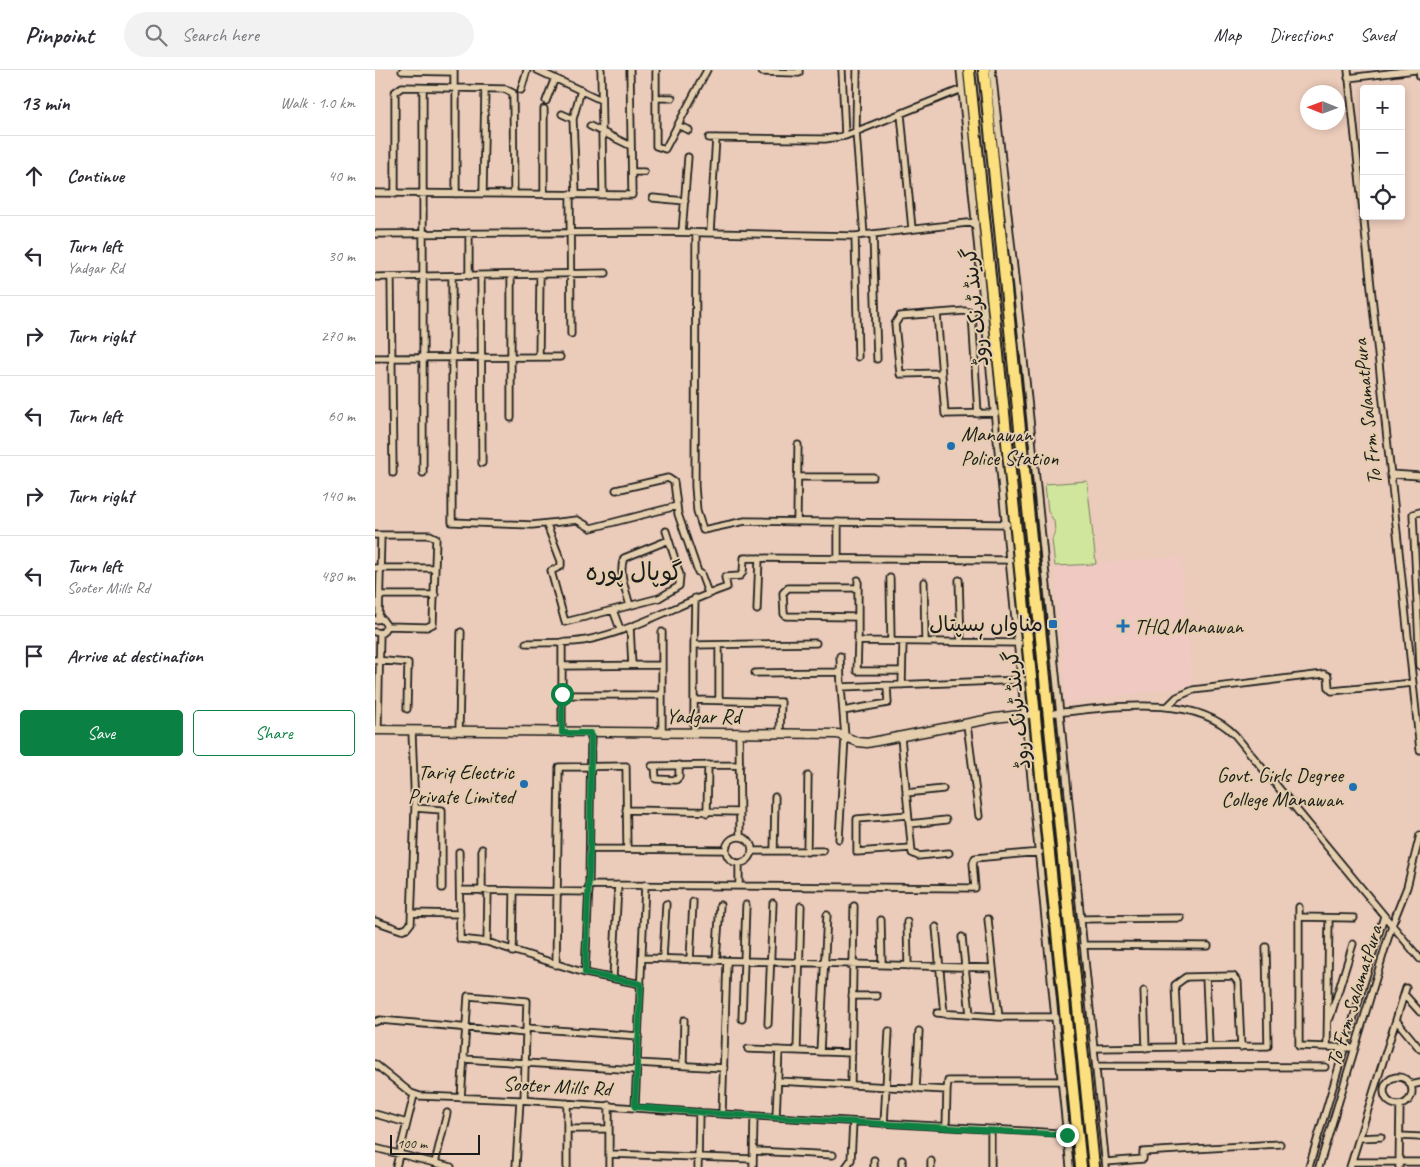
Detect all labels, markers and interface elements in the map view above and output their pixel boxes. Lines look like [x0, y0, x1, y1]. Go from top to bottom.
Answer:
search box [124, 12, 474, 57]
text: Pinpoint [25, 20, 94, 50]
icon: search [142, 21, 170, 49]
text: Search here [182, 23, 259, 47]
text: Map [1214, 24, 1241, 46]
text: Directions [1269, 24, 1332, 46]
text: Saved [1360, 24, 1395, 46]
north arrow [1300, 85, 1345, 130]
map controls [1360, 85, 1405, 220]
button: + [1360, 85, 1405, 130]
text: 13 min [20, 90, 70, 116]
text: Walk · 1.0 km [280, 93, 355, 113]
button: − [1360, 130, 1405, 175]
icon: ahead [20, 162, 48, 190]
text: Continue [67, 164, 124, 188]
text: 40 m [328, 166, 355, 186]
button: locate [1360, 175, 1405, 220]
text: Turn left [67, 234, 122, 258]
icon: left [20, 242, 48, 270]
text: 30 m [328, 246, 355, 266]
street label: گرینڈ ٹرنک روڈ [956, 246, 994, 368]
text: Yadgar Rd [67, 258, 124, 278]
icon: right [20, 322, 48, 350]
text: Turn right [67, 324, 134, 348]
text: 270 m [321, 326, 355, 346]
street label: To Frm SalamatPura [1346, 336, 1388, 486]
icon: left [20, 402, 48, 430]
text: Turn left [67, 404, 122, 428]
text: 60 m [328, 406, 355, 426]
place label: Manawan Police Station [961, 421, 1059, 471]
marker: Manawan Police Station [945, 440, 957, 452]
icon: right [20, 482, 48, 510]
text: Turn right [67, 484, 134, 508]
text: 140 m [321, 486, 355, 506]
text: Turn left [67, 554, 122, 578]
district label: گوپال پورہ [585, 557, 683, 587]
icon: left [20, 562, 48, 590]
text: 480 m [321, 566, 355, 586]
text: Sooter Mills Rd [67, 578, 150, 598]
place label: مناواں ہسپتال [929, 611, 1043, 640]
place label: THQ Manawan [1134, 613, 1244, 639]
marker: مناواں ہسپتال [1047, 618, 1059, 630]
marker: THQ Manawan [1116, 619, 1130, 633]
icon: arrive [20, 642, 48, 670]
text: Arrive at destination [67, 644, 203, 668]
street label: گرینڈ ٹرنک روڈ [998, 649, 1036, 771]
route start [551, 683, 574, 706]
street label: Yadgar Rd [666, 703, 744, 729]
button: Save [20, 710, 183, 756]
button: Share [193, 710, 355, 756]
place label: Tariq Electric Private Limited [408, 759, 517, 809]
place label: Govt. Girls Degree College Manawan [1217, 762, 1345, 812]
marker: Tariq Electric Private Limited [518, 778, 530, 790]
marker: Govt. Girls Degree College Manawan [1347, 781, 1359, 793]
street label: To Frm SalamatPura [1320, 921, 1388, 1070]
street label: Sooter Mills Rd [502, 1070, 615, 1102]
route end [1056, 1124, 1079, 1147]
scale bar [390, 1132, 480, 1155]
text: 100 m [397, 1135, 427, 1152]

